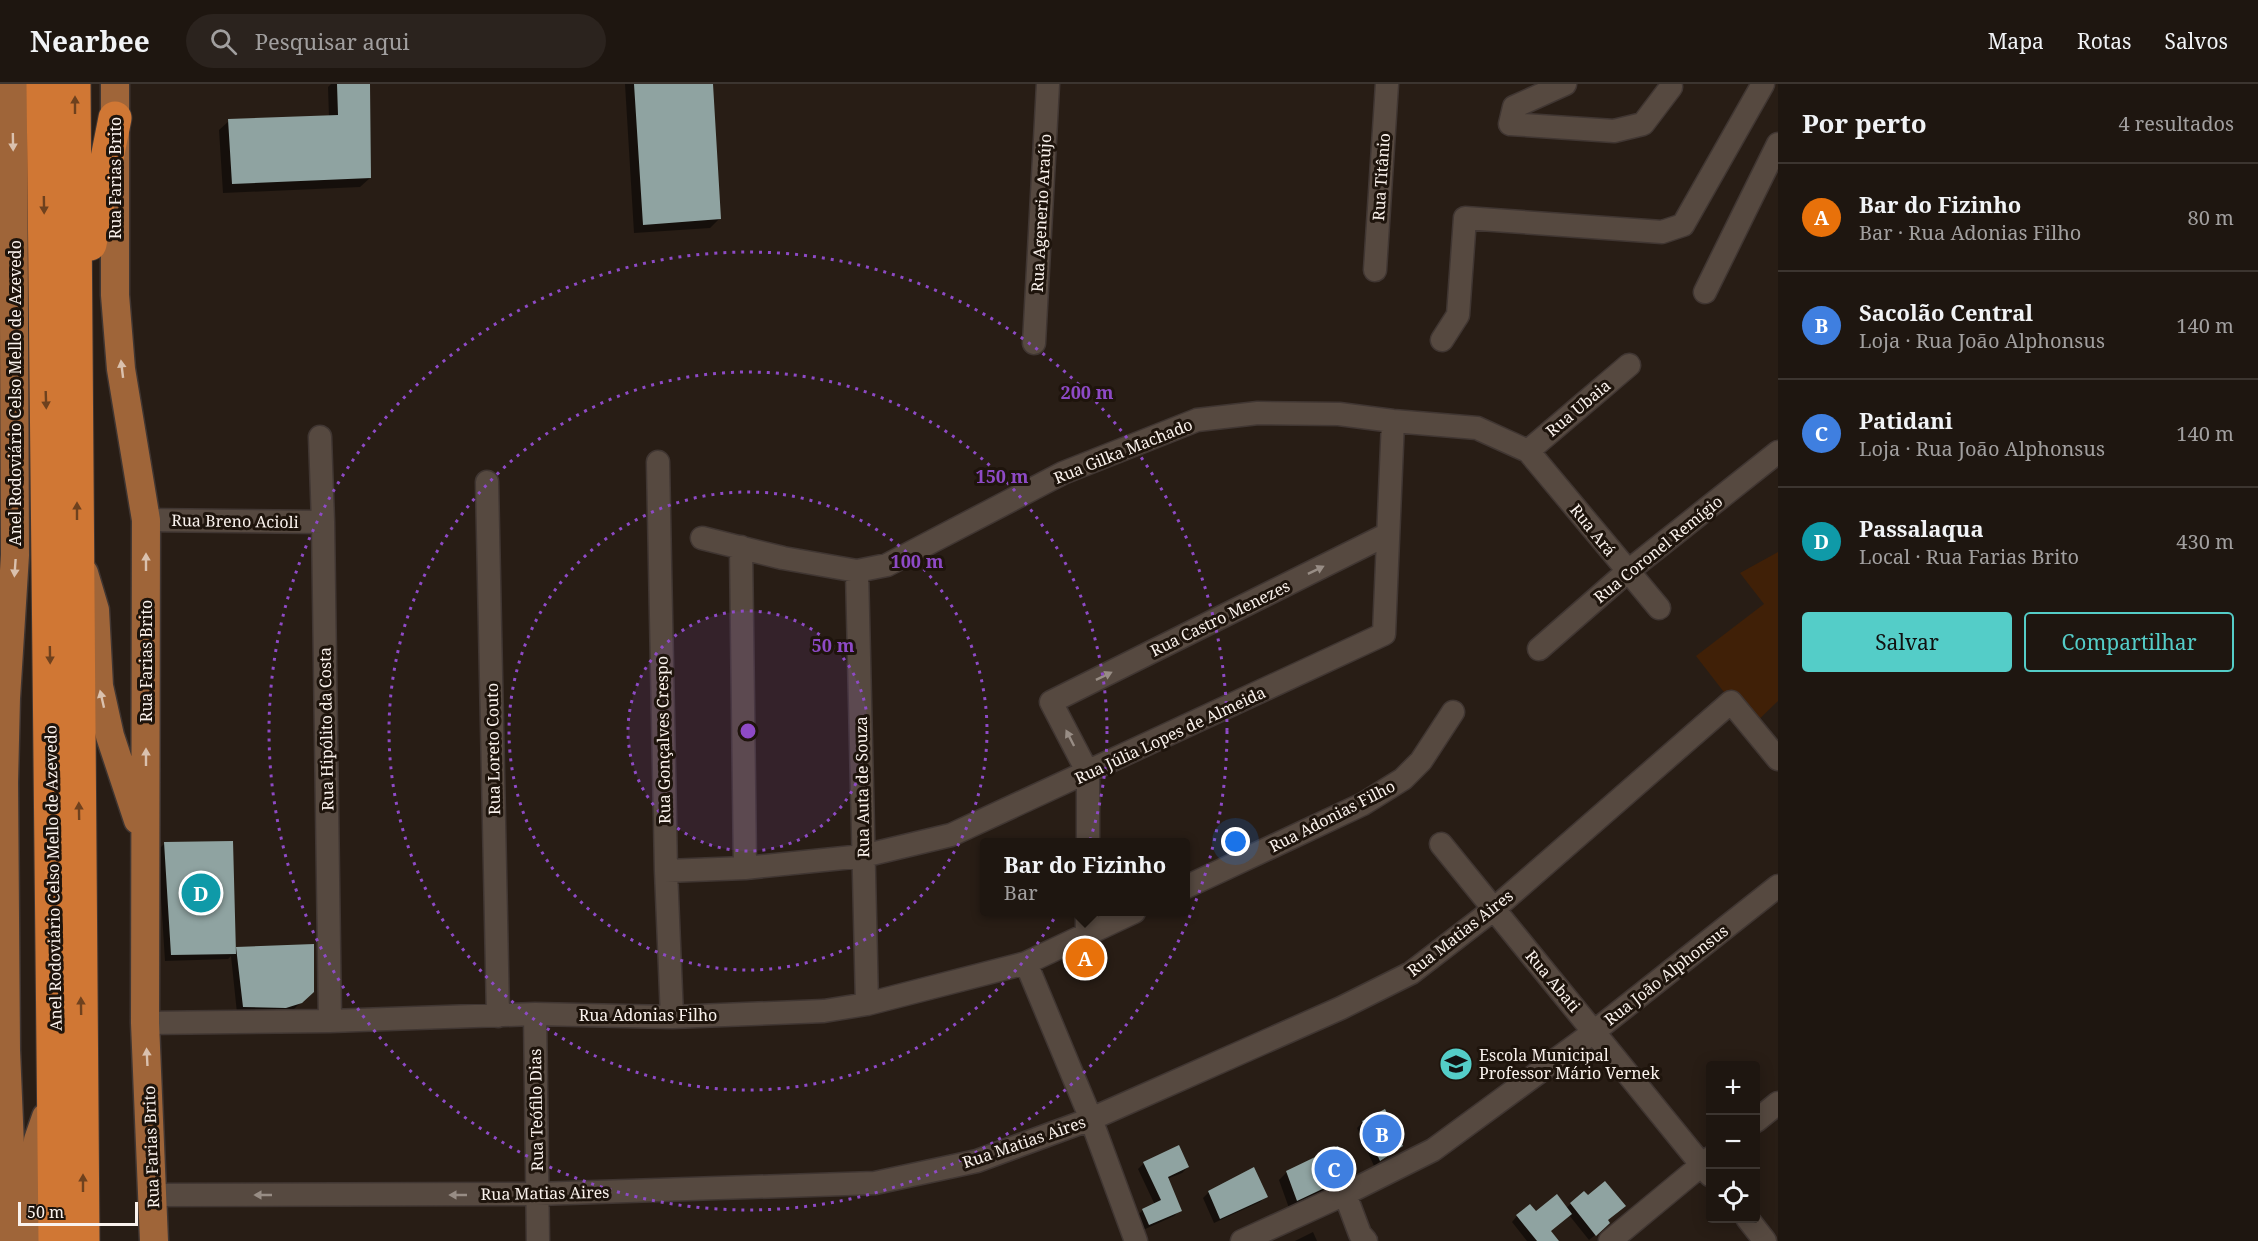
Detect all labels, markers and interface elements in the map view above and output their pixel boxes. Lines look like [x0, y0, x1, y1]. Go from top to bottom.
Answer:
search box [186, 14, 606, 68]
text: Nearbee [30, 22, 150, 60]
icon: search [207, 25, 240, 58]
text: Pesquisar aqui [255, 26, 410, 56]
text: Mapa [1988, 27, 2044, 55]
text: Rotas [2077, 27, 2131, 55]
text: Salvos [2164, 27, 2228, 55]
one-way arrow [70, 95, 80, 114]
text: Por perto [1802, 105, 1927, 141]
text: 4 resultados [2118, 110, 2234, 137]
street label: Rua Farias Brito [104, 117, 126, 239]
street label: Rua Titânio [1367, 132, 1395, 222]
one-way arrow [8, 133, 18, 152]
street label: Rua Agenerio Araújo [1026, 133, 1056, 293]
text: Bar do Fizinho [1859, 189, 2021, 219]
one-way arrow [39, 196, 49, 215]
text: A [1814, 204, 1829, 231]
text: 80 m [2188, 204, 2234, 231]
text: Bar · Rua Adonias Filho [1859, 219, 2081, 246]
street label: Anel Rodoviário Celso Mello de Azevedo [4, 240, 26, 546]
text: Sacolão Central [1859, 297, 2033, 327]
text: B [1815, 312, 1828, 339]
text: 140 m [2176, 312, 2234, 339]
text: Loja · Rua João Alphonsus [1859, 327, 2105, 354]
one-way arrow [117, 359, 127, 378]
street label: Rua Ubaia [1541, 374, 1615, 442]
text: 200 m [1061, 380, 1114, 404]
one-way arrow [41, 391, 51, 410]
text: Patidani [1859, 405, 1953, 435]
street label: Rua Gilka Machado [1050, 413, 1196, 489]
text: C [1815, 420, 1828, 447]
text: 140 m [2176, 420, 2234, 447]
text: Loja · Rua João Alphonsus [1859, 435, 2105, 462]
text: 150 m [976, 464, 1029, 488]
street label: Rua Coronel Remígio [1589, 490, 1727, 608]
street label: Rua Ará [1565, 499, 1621, 561]
one-way arrow [72, 502, 82, 521]
street label: Rua Breno Acioli [171, 509, 299, 533]
text: Passalaqua [1859, 513, 1984, 543]
text: D [1814, 528, 1829, 555]
text: 430 m [2176, 528, 2234, 555]
text: Local · Rua Farias Brito [1859, 543, 2079, 570]
text: 100 m [891, 549, 944, 573]
one-way arrow [141, 552, 151, 571]
one-way arrow [10, 559, 19, 578]
one-way arrow [1307, 566, 1324, 575]
street label: Rua Castro Menezes [1146, 575, 1294, 661]
street label: Rua Farias Brito [135, 600, 157, 722]
button: Salvar [1802, 612, 2012, 672]
button: Compartilhar [2024, 612, 2234, 672]
text: 50 m [812, 633, 855, 657]
one-way arrow [45, 646, 55, 665]
street label: Rua Hipólito da Costa [314, 647, 338, 811]
street label: Rua Gonçalves Crespo [651, 656, 675, 824]
one-way arrow [1095, 671, 1112, 680]
street label: Rua Júlia Lopes de Almeida [1071, 681, 1269, 789]
street label: Rua Loreto Couto [481, 683, 505, 815]
one-way arrow [97, 690, 106, 709]
street label: Rua Auta de Souza [850, 716, 874, 858]
centre of rings [738, 721, 758, 741]
street label: Anel Rodoviário Celso Mello de Azevedo [39, 725, 67, 1031]
one-way arrow [1065, 729, 1075, 746]
one-way arrow [141, 747, 151, 766]
street label: Rua Adonias Filho [1265, 775, 1399, 857]
one-way arrow [75, 802, 84, 821]
your location [1221, 827, 1250, 856]
popup [980, 838, 1190, 916]
text: Bar do Fizinho [1004, 849, 1166, 879]
pin: D [182, 870, 220, 916]
text: Bar [1004, 879, 1038, 906]
street label: Rua Matias Aires [1403, 885, 1517, 981]
street label: Rua João Alphonsus [1600, 920, 1732, 1030]
pin: A [1066, 936, 1104, 980]
street label: Rua Abati [1521, 945, 1585, 1017]
one-way arrow [77, 997, 86, 1016]
street label: Rua Adonias Filho [579, 1004, 717, 1026]
place label: Escola Municipal Professor Mário Vernek [1479, 1044, 1660, 1084]
school or university icon: Escola Municipal Professor Mário Vernek [1438, 1046, 1474, 1082]
one-way arrow [142, 1047, 152, 1066]
street label: Rua Teófilo Dias [524, 1049, 548, 1171]
map controls [1706, 1061, 1760, 1223]
button: + [1706, 1061, 1760, 1115]
street label: Rua Farias Brito [138, 1085, 164, 1209]
street label: Rua Matias Aires [960, 1111, 1088, 1173]
pin: B [1362, 1112, 1402, 1156]
button: − [1706, 1115, 1760, 1169]
pin: C [1314, 1146, 1354, 1192]
button: locate [1706, 1169, 1760, 1223]
one-way arrow [78, 1173, 88, 1192]
street label: Rua Matias Aires [480, 1181, 610, 1205]
one-way arrow [253, 1190, 272, 1200]
one-way arrow [448, 1190, 467, 1199]
scale bar [18, 1199, 138, 1226]
text: 50 m [27, 1201, 64, 1223]

